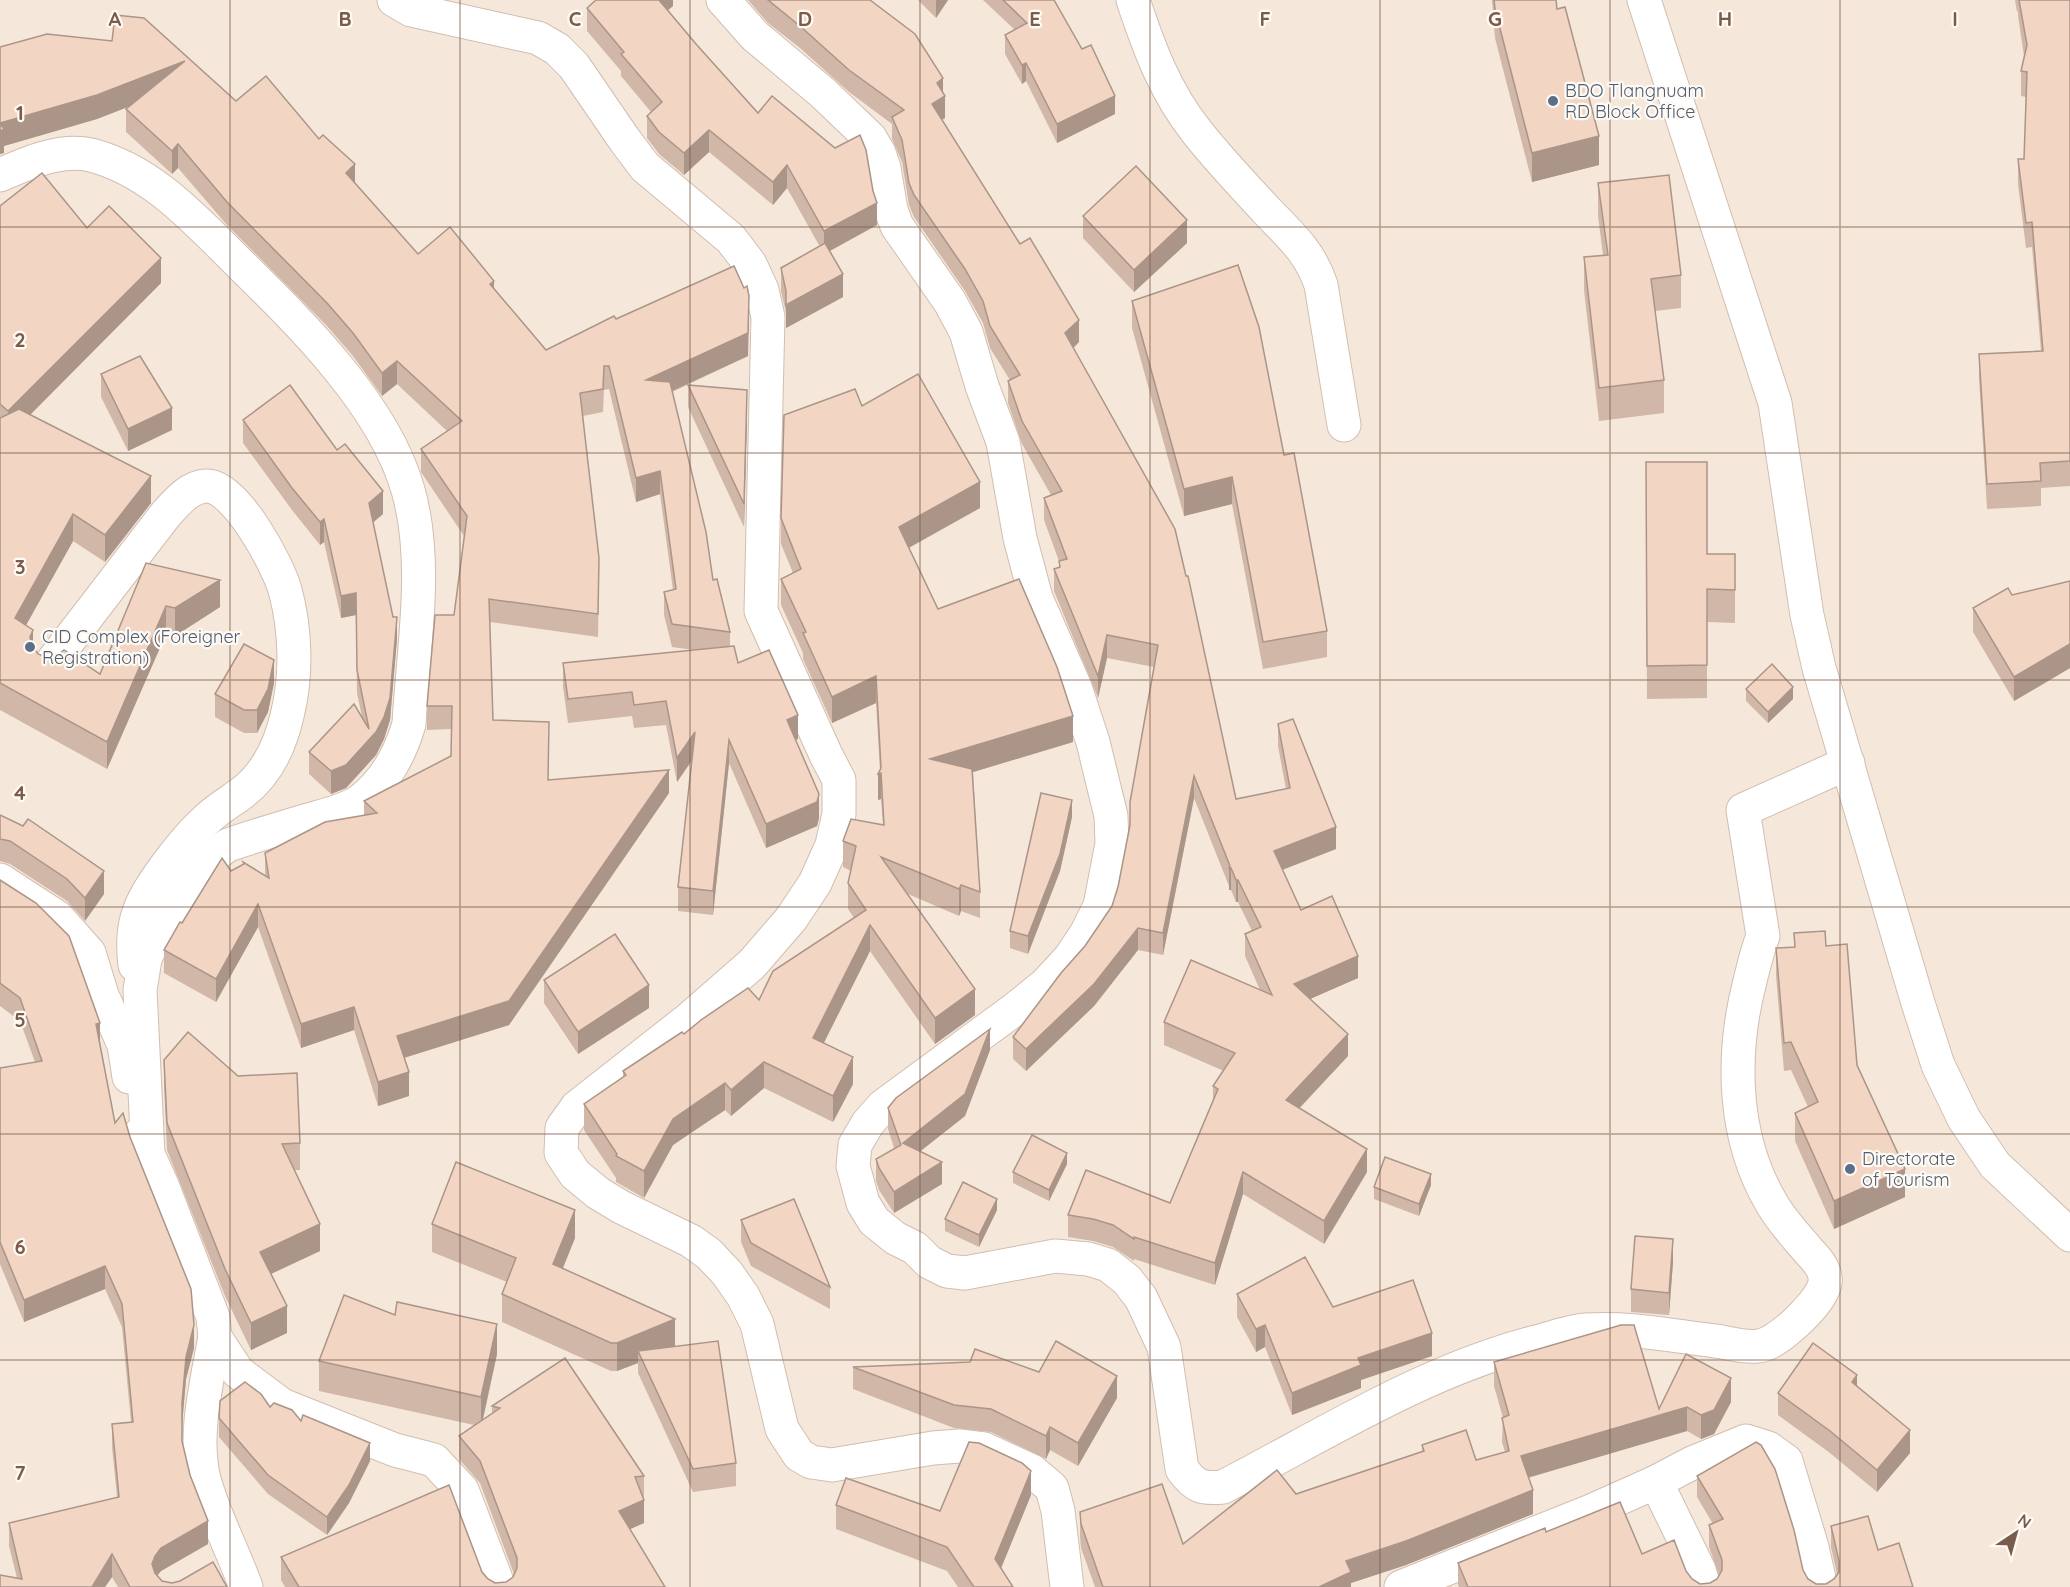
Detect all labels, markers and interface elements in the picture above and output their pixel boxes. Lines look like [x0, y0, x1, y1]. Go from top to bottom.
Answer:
text: A [109, 6, 122, 31]
text: B [338, 6, 352, 31]
text: C [569, 6, 582, 31]
text: D [798, 6, 812, 31]
text: E [1029, 6, 1041, 31]
text: F [1259, 6, 1271, 31]
text: G [1488, 6, 1502, 31]
text: H [1718, 6, 1732, 31]
text: I [1952, 6, 1958, 31]
place label: BDO Tlangnuam RD Block Office [1565, 79, 1704, 123]
marker: BDO Tlangnuam RD Block Office [1546, 94, 1560, 108]
text: 1 [16, 100, 24, 125]
text: 2 [14, 327, 26, 352]
text: 3 [15, 554, 25, 579]
place label: CID Complex (Foreigner Registration) [42, 625, 241, 669]
marker: CID Complex (Foreigner Registration) [23, 640, 37, 654]
text: 4 [14, 780, 26, 805]
text: 5 [14, 1007, 26, 1032]
place label: Directorate of Tourism [1862, 1147, 1956, 1191]
marker: Directorate of Tourism [1843, 1162, 1857, 1176]
text: 6 [14, 1234, 26, 1259]
text: 7 [15, 1460, 26, 1485]
north arrow [1986, 1503, 2046, 1563]
text: N [2014, 1509, 2035, 1532]

